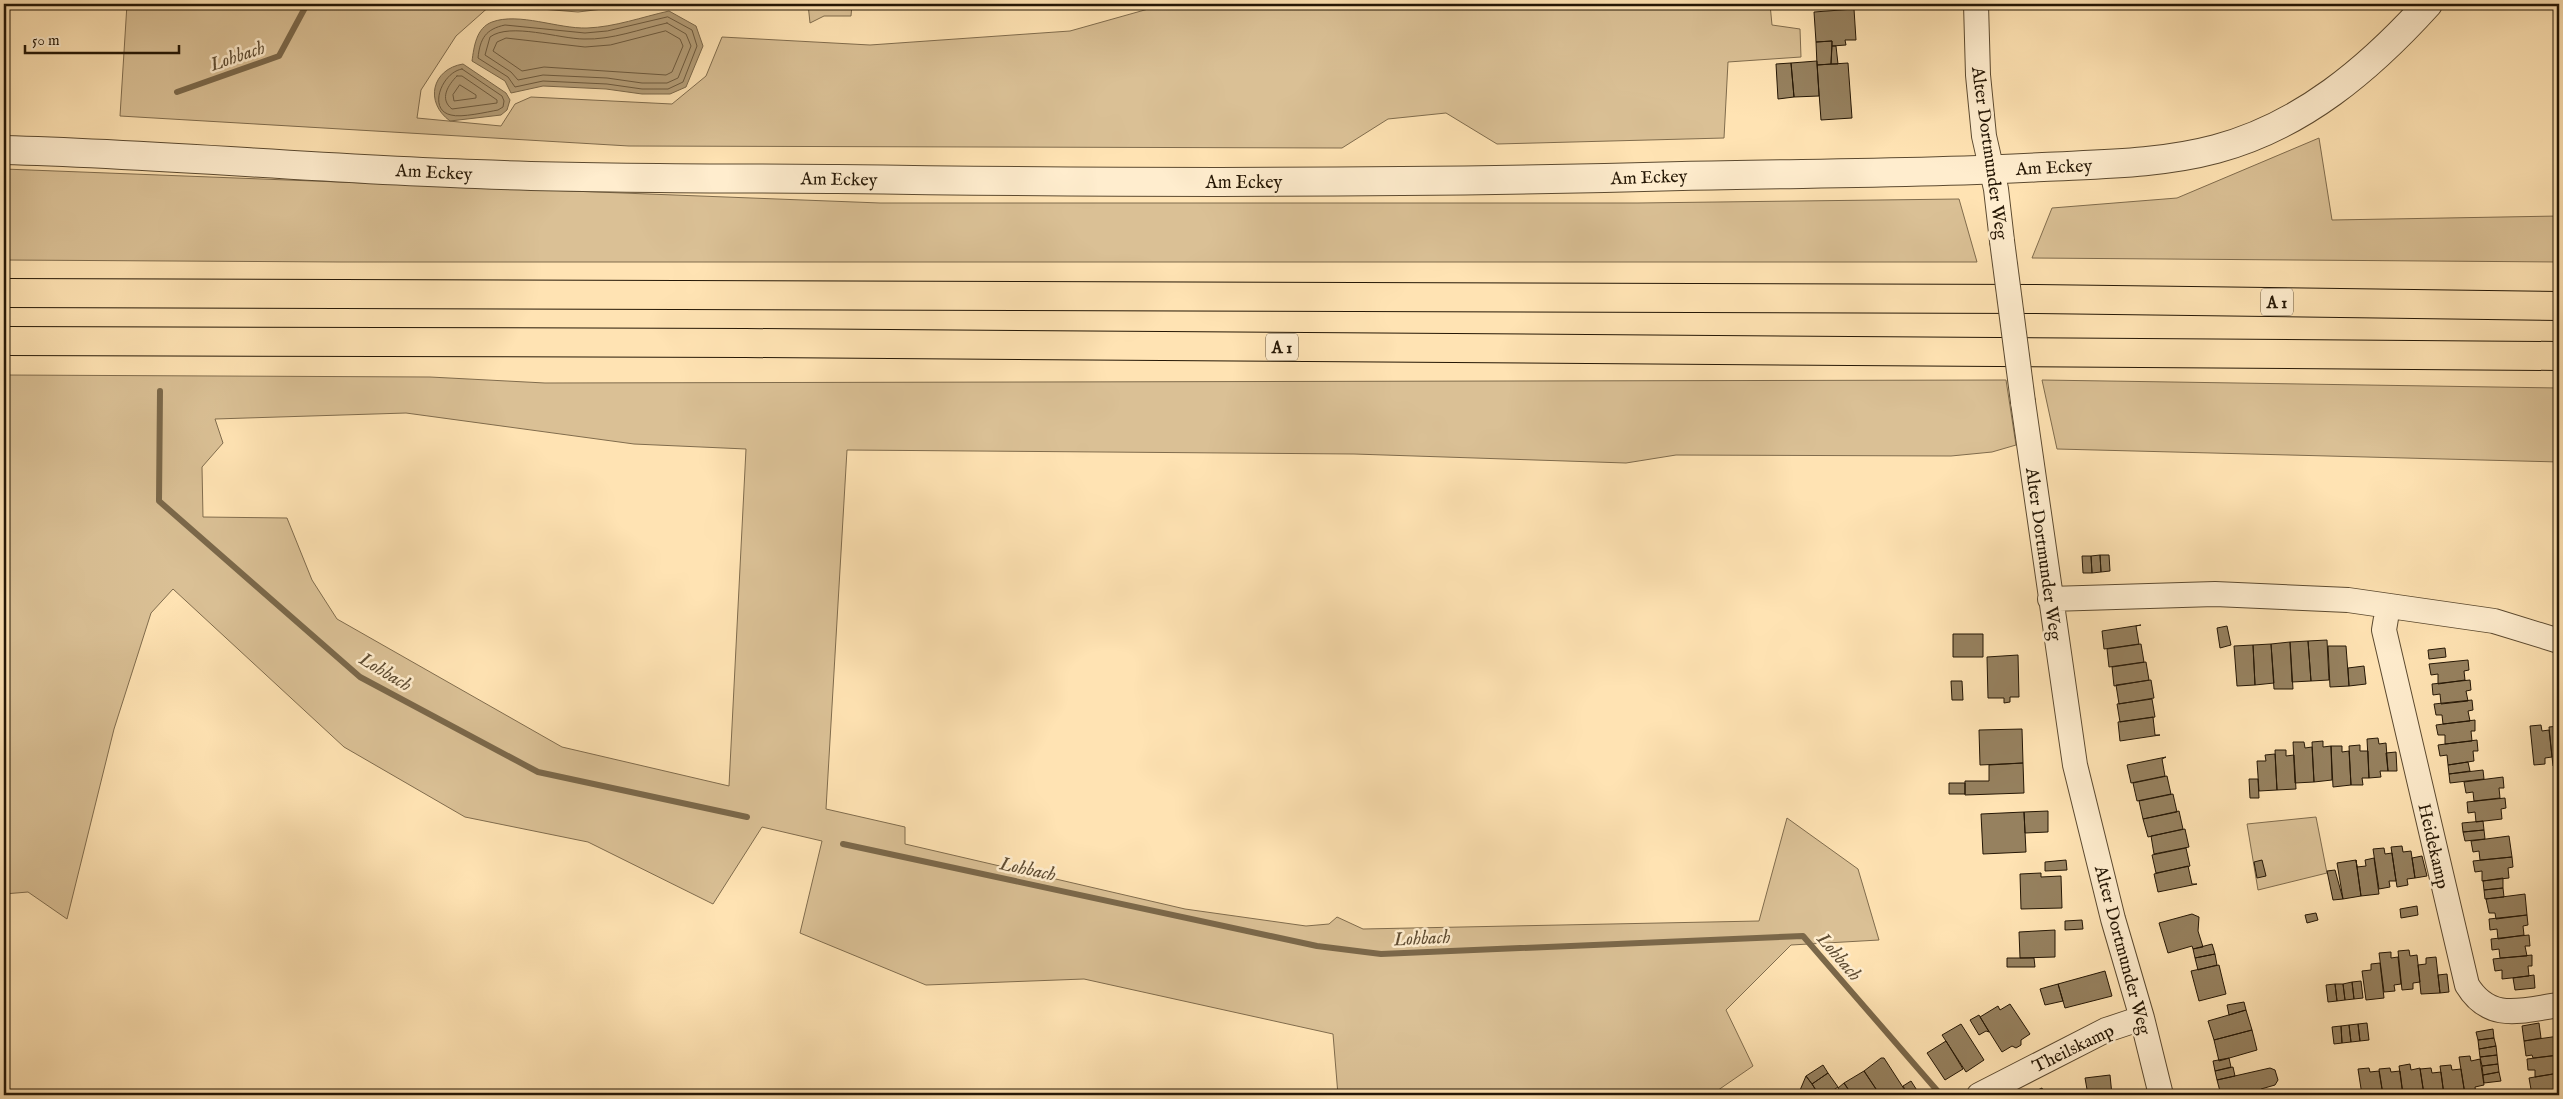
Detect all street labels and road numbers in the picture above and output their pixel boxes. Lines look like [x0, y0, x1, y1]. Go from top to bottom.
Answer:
street label: Alter Dortmunder Weg [1965, 64, 2012, 241]
street label: Am Eckey [2014, 155, 2093, 182]
street label: Am Eckey [394, 160, 473, 187]
street label: Am Eckey [1609, 166, 1688, 191]
street label: Am Eckey [799, 168, 878, 193]
street label: Am Eckey [1205, 172, 1283, 195]
road number: A 1 [2261, 288, 2293, 316]
road number: A 1 [1266, 334, 1298, 361]
street label: Alter Dortmunder Weg [2019, 465, 2066, 642]
street label: Heidekamp [2412, 801, 2454, 892]
street label: Alter Dortmunder Weg [2088, 862, 2155, 1038]
street label: Theilskamp [2029, 1020, 2119, 1079]

